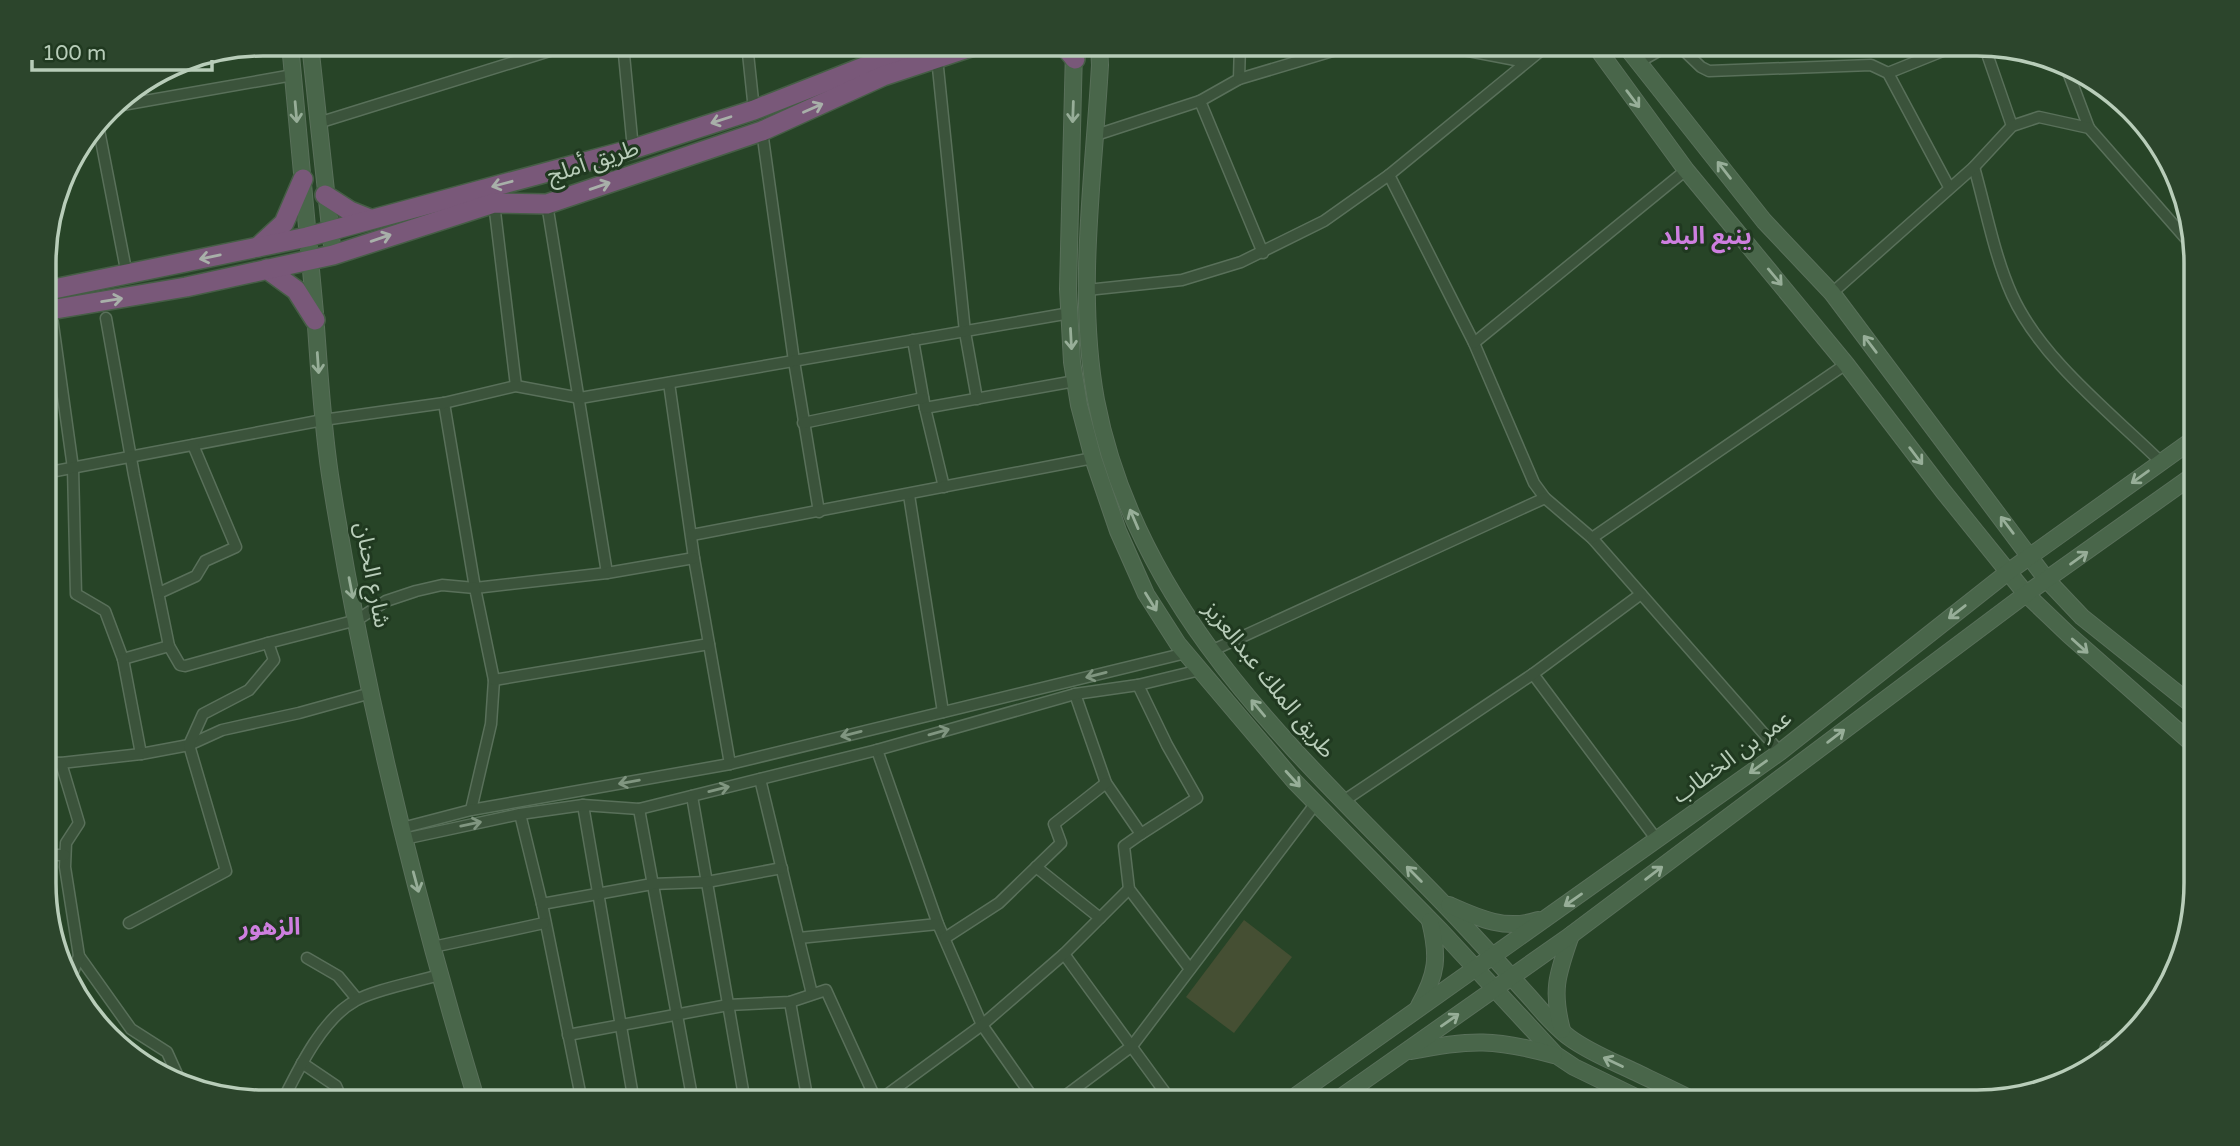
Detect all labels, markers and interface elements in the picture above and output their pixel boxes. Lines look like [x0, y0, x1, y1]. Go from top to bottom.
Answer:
scale bar [32, 28, 212, 72]
text: 100 m [42, 41, 106, 66]
one-way arrow [1626, 89, 1641, 108]
one-way arrow [290, 100, 303, 123]
one-way arrow [1067, 100, 1080, 123]
one-way arrow [802, 101, 823, 114]
one-way arrow [710, 115, 732, 128]
street label: طريق أملج [543, 133, 643, 192]
one-way arrow [1716, 161, 1731, 179]
one-way arrow [491, 178, 514, 191]
one-way arrow [589, 179, 611, 192]
district label: ينبع البلد [1660, 222, 1752, 254]
one-way arrow [369, 231, 391, 243]
one-way arrow [199, 251, 222, 265]
one-way arrow [1767, 268, 1783, 286]
one-way arrow [100, 293, 123, 306]
one-way arrow [1064, 327, 1077, 350]
one-way arrow [1863, 335, 1878, 353]
one-way arrow [312, 351, 325, 374]
one-way arrow [1908, 446, 1923, 465]
one-way arrow [2131, 470, 2150, 485]
one-way arrow [1127, 509, 1140, 530]
one-way arrow [2000, 516, 2015, 535]
street label: شارع الحنان [346, 520, 396, 631]
one-way arrow [2069, 551, 2088, 565]
one-way arrow [344, 576, 358, 599]
one-way arrow [1145, 591, 1159, 611]
street label: طريق الملك عبدالعزيز [1197, 595, 1341, 764]
one-way arrow [1948, 605, 1966, 620]
one-way arrow [2071, 638, 2089, 654]
one-way arrow [1085, 669, 1108, 682]
one-way arrow [1250, 699, 1266, 717]
street label: عمر بن الخطاب [1667, 704, 1797, 810]
one-way arrow [927, 725, 950, 738]
one-way arrow [840, 728, 863, 742]
one-way arrow [1827, 729, 1845, 744]
one-way arrow [1749, 760, 1768, 775]
one-way arrow [1285, 770, 1301, 788]
one-way arrow [618, 776, 641, 789]
one-way arrow [707, 782, 730, 795]
one-way arrow [459, 817, 482, 831]
one-way arrow [1405, 865, 1422, 882]
one-way arrow [1645, 865, 1663, 880]
one-way arrow [410, 870, 423, 892]
one-way arrow [1564, 893, 1583, 907]
district label: الزهور [238, 913, 301, 942]
one-way arrow [1440, 1013, 1459, 1027]
one-way arrow [1603, 1054, 1624, 1068]

